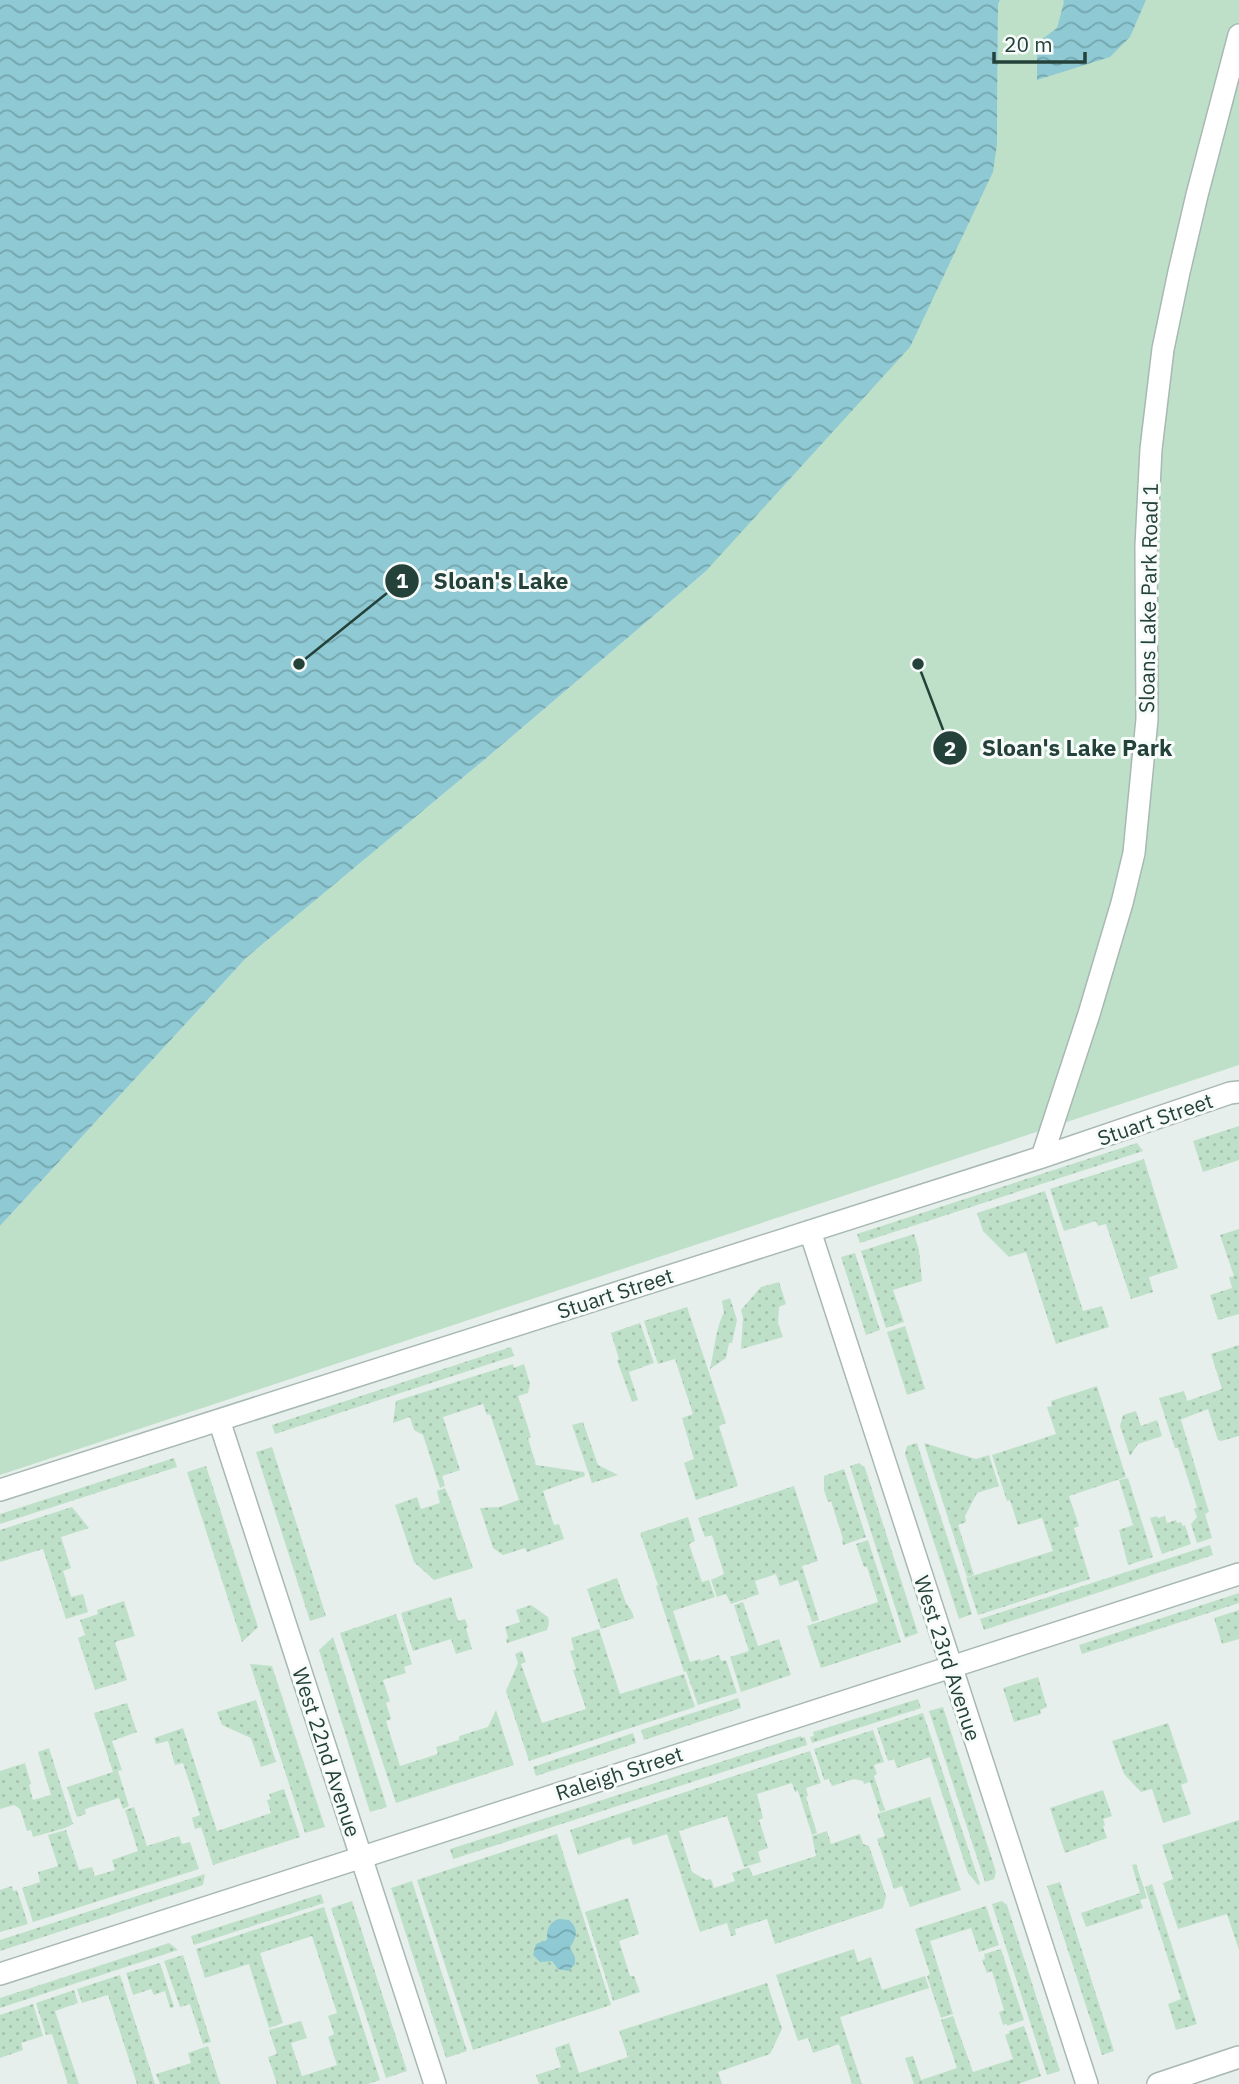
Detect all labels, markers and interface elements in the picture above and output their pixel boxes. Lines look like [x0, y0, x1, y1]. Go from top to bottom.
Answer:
scale bar [994, 21, 1085, 65]
text: 20 m [1004, 30, 1053, 58]
street label: Sloans Lake Park Road 1 [1132, 483, 1164, 713]
callout: Sloan's Lake [384, 559, 582, 603]
text: Sloan's Lake [434, 565, 569, 595]
text: 1 [396, 566, 409, 594]
callout: Sloan's Lake Park [933, 726, 1186, 770]
text: Sloan's Lake Park [982, 732, 1173, 762]
text: 2 [944, 734, 956, 762]
street label: Stuart Street [1094, 1086, 1216, 1152]
street label: Stuart Street [553, 1261, 677, 1325]
street label: West 23rd Avenue [908, 1572, 988, 1744]
street label: West 22nd Avenue [286, 1664, 368, 1840]
street label: Raleigh Street [552, 1739, 686, 1807]

